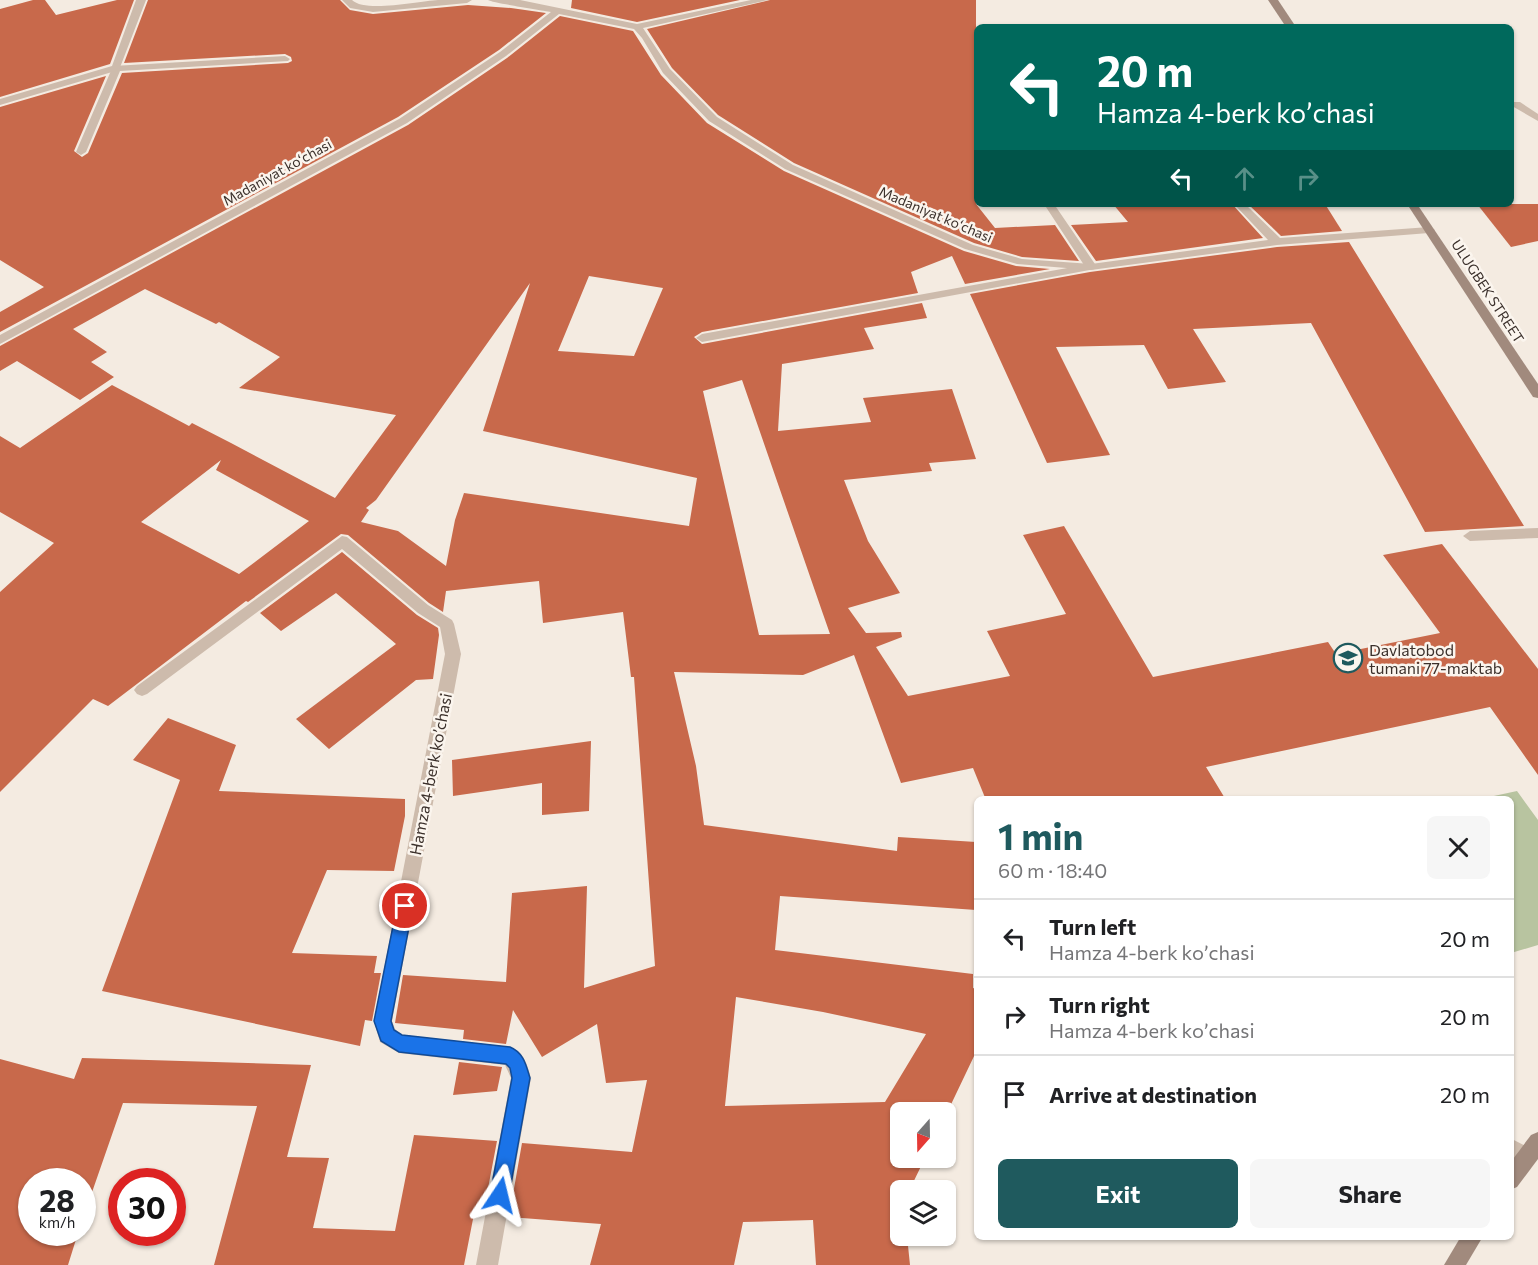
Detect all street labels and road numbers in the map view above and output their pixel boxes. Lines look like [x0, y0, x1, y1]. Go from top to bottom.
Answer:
street label: Madaniyat koʻchasi [220, 135, 334, 209]
street label: Madaniyat koʻchasi [877, 182, 995, 246]
street label: ULUGBEK STREET [1448, 236, 1528, 346]
street label: Hamza 4-berk koʼchasi [405, 691, 455, 857]

